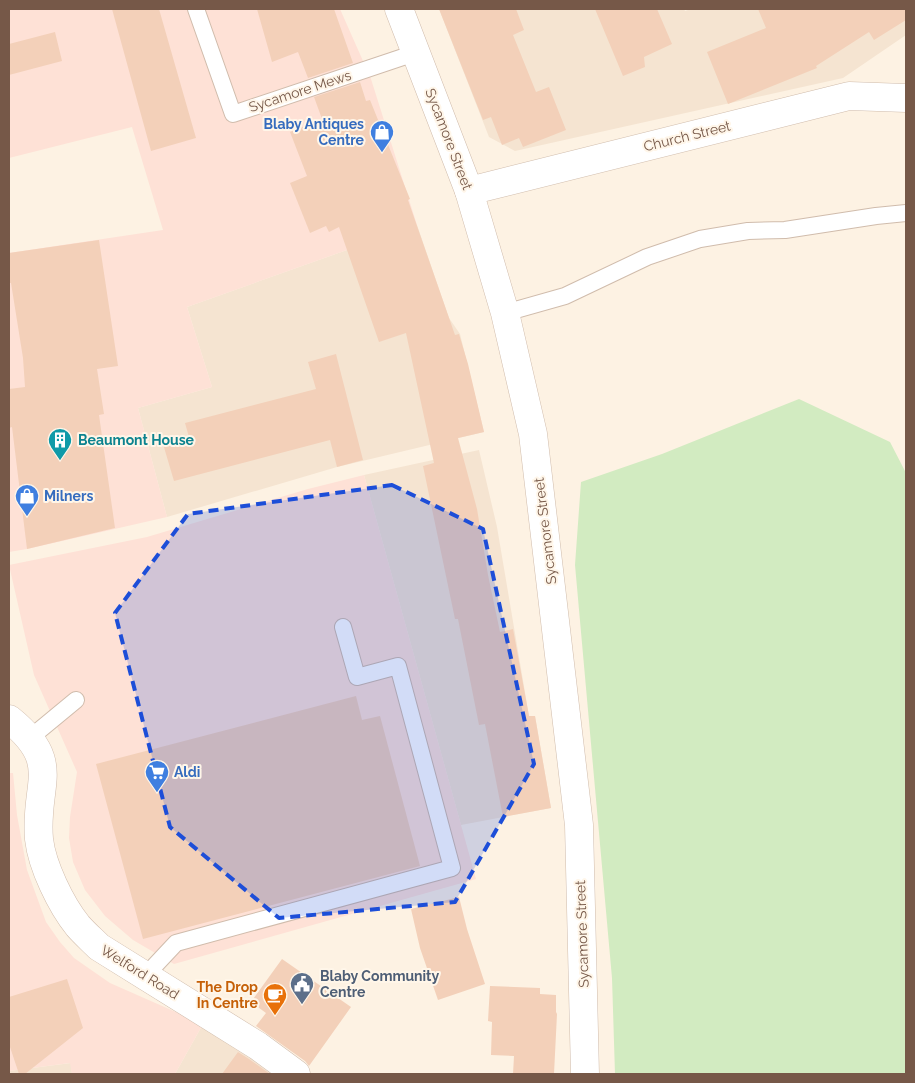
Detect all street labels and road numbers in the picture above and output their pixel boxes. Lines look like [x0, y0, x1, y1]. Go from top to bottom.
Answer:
street label: Sycamore Mews [247, 67, 353, 115]
street label: Sycamore Street [422, 86, 476, 192]
street label: Church Street [642, 117, 732, 155]
street label: Sycamore Street [530, 476, 559, 585]
street label: Sycamore Street [572, 880, 592, 988]
street label: Welford Road [98, 942, 182, 1002]

